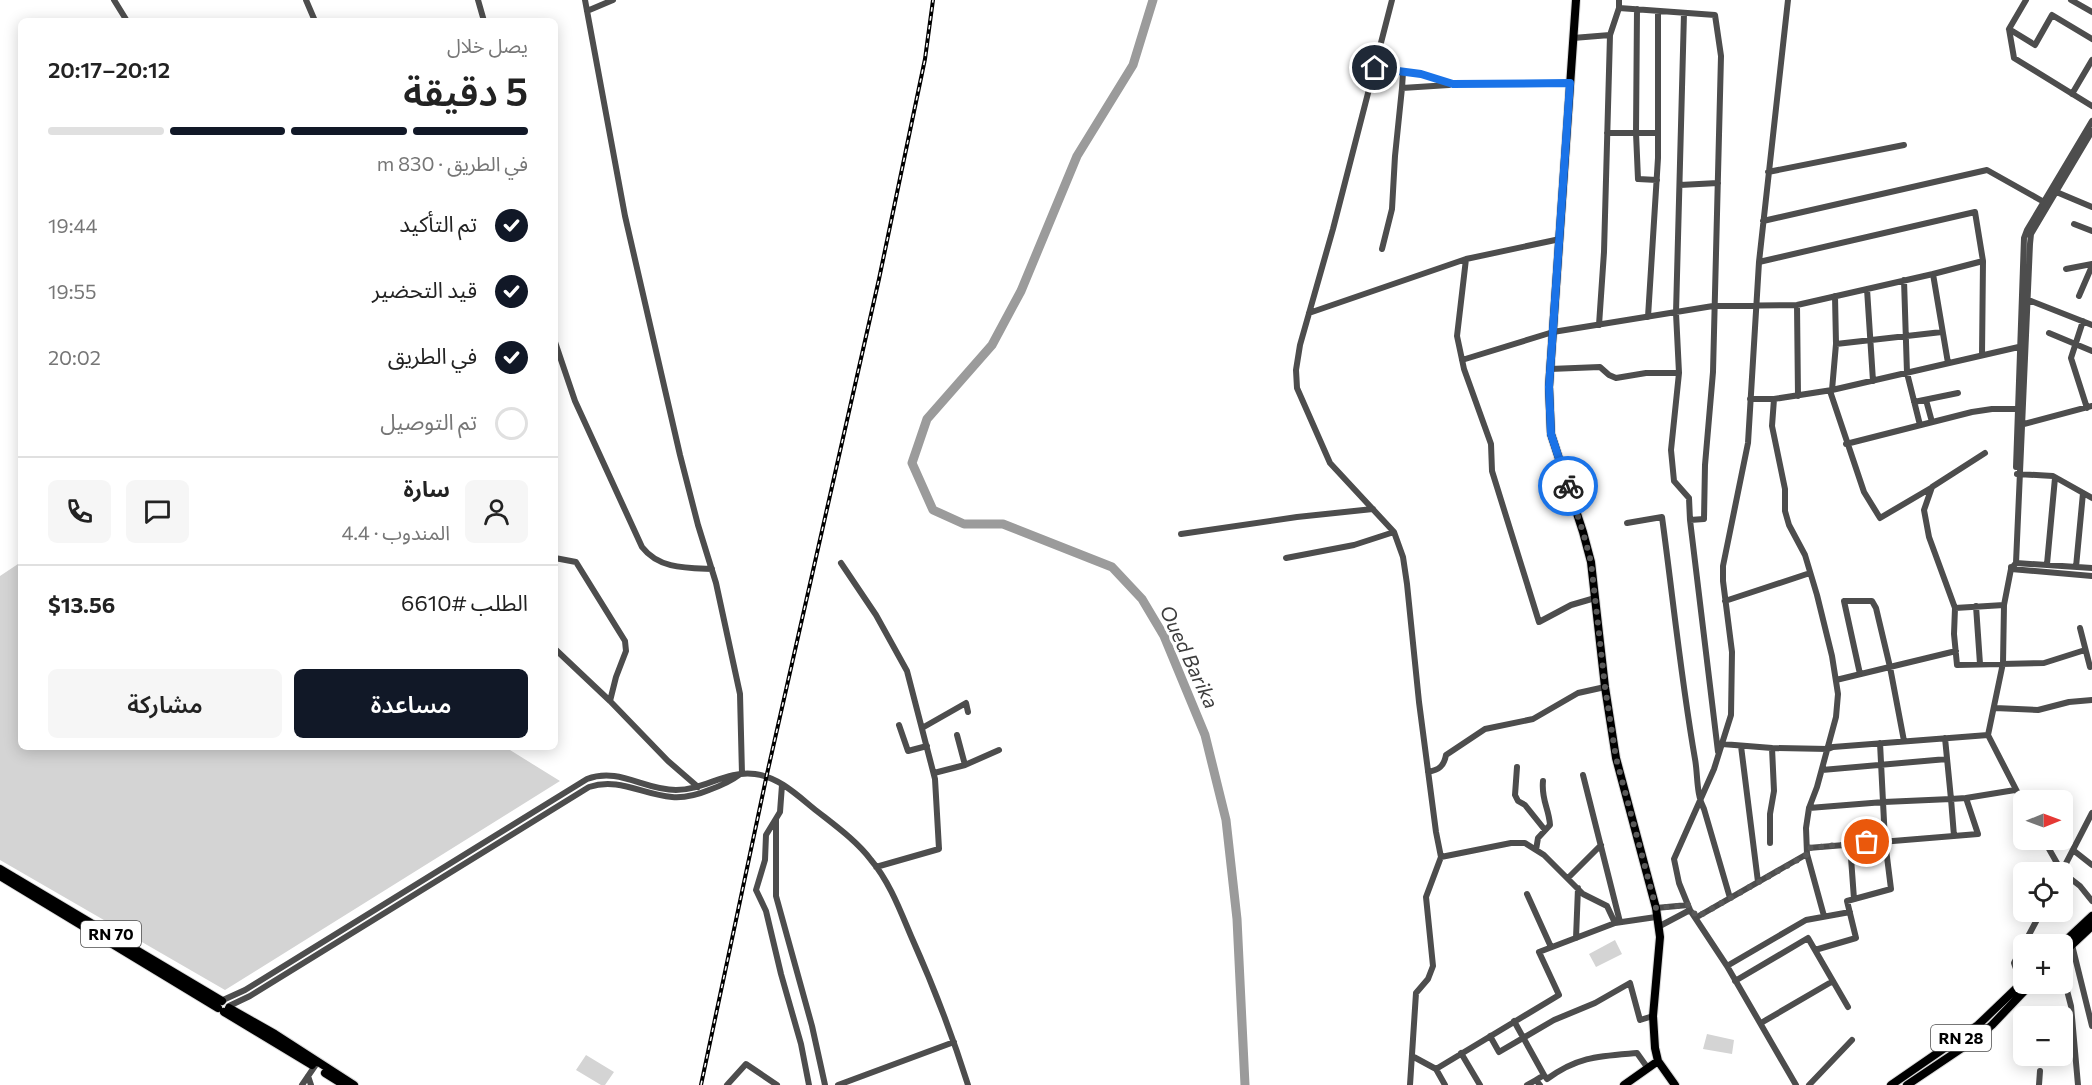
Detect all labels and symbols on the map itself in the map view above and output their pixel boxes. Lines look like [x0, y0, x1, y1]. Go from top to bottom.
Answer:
pin [1349, 42, 1400, 93]
courier [1538, 456, 1598, 516]
water label: Oued Barika [1156, 601, 1224, 712]
north arrow [2013, 790, 2073, 850]
pin [1841, 816, 1892, 867]
road number: RN 70 [81, 921, 141, 947]
road number: RN 28 [1931, 1025, 1991, 1051]

